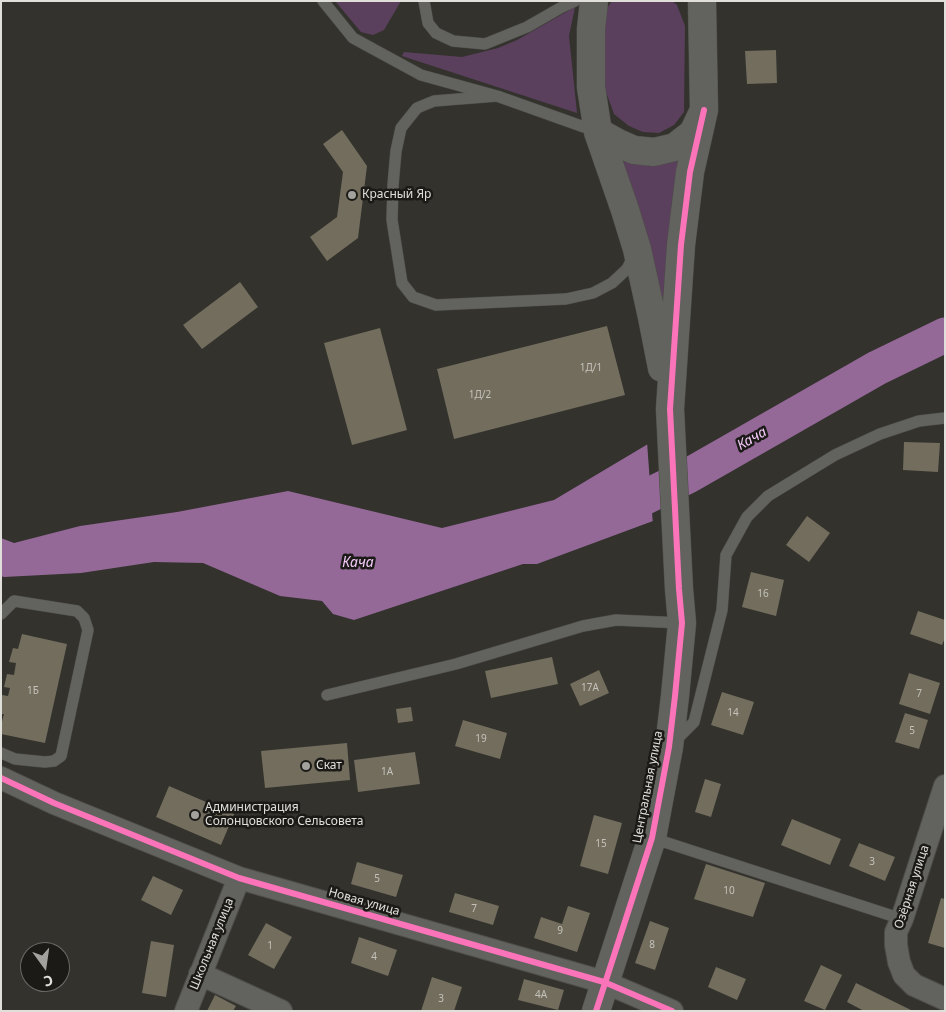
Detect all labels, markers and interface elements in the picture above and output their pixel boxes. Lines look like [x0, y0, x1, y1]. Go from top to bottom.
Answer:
place label: Красный Яр [362, 188, 431, 202]
marker: Красный Яр [346, 189, 358, 201]
house number: 1Д/1 [580, 362, 602, 374]
house number: 1Д/2 [469, 389, 491, 401]
water label: Кача [734, 424, 770, 454]
water label: Кача [342, 555, 374, 571]
house number: 16 [757, 588, 769, 600]
house number: 17А [581, 682, 599, 694]
house number: 1Б [27, 685, 39, 697]
house number: 7 [916, 688, 922, 700]
house number: 14 [727, 707, 739, 719]
house number: 5 [909, 725, 915, 737]
street label: Центральная улица [630, 730, 666, 844]
house number: 19 [475, 733, 487, 745]
place label: Скат [316, 759, 342, 773]
marker: Скат [300, 760, 312, 772]
house number: 1А [381, 766, 393, 778]
place label: Администрация Солонцовского Сельсовета [205, 801, 363, 829]
marker: Администрация Солонцовского Сельсовета [189, 809, 201, 821]
house number: 15 [595, 838, 607, 850]
street label: Озёрная улица [892, 843, 932, 931]
house number: 3 [869, 856, 875, 868]
house number: 5 [374, 873, 380, 885]
street label: Новая улица [327, 885, 401, 919]
house number: 10 [723, 885, 735, 897]
street label: Школьная улица [187, 896, 237, 992]
house number: 7 [471, 903, 477, 915]
house number: 9 [557, 925, 563, 937]
house number: 8 [649, 939, 655, 951]
house number: 1 [267, 940, 273, 952]
north arrow [20, 942, 70, 992]
house number: 4 [371, 951, 377, 963]
text: С [42, 971, 55, 991]
house number: 4А [535, 989, 547, 1001]
house number: 3 [438, 993, 444, 1005]

